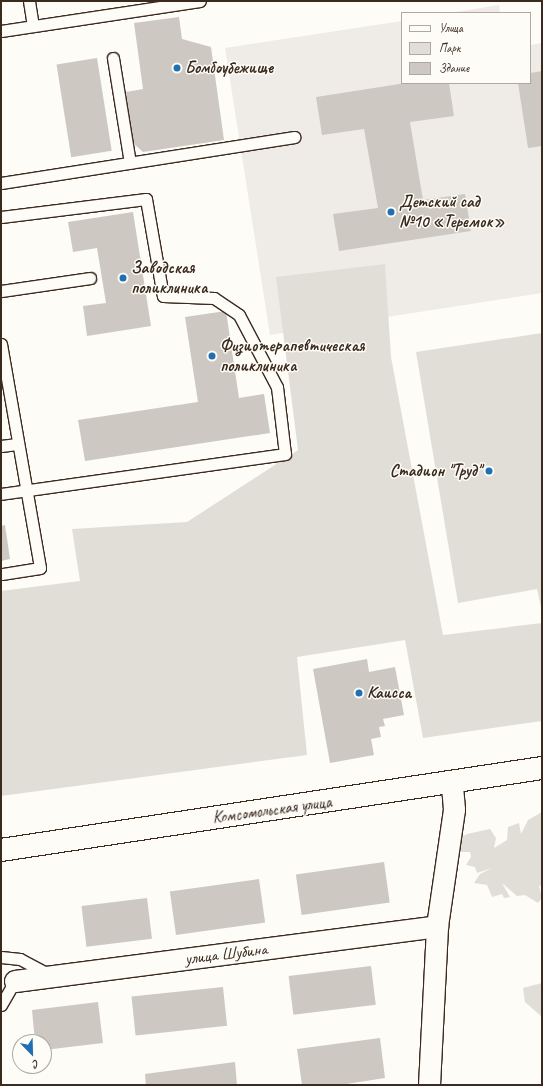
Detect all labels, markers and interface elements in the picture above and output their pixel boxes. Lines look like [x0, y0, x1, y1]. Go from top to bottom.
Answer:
legend [401, 12, 531, 84]
text: Улица [439, 20, 463, 36]
text: Парк [439, 40, 460, 56]
place label: Бомбоубежище [185, 58, 273, 78]
text: Здание [439, 60, 469, 76]
marker: Бомбоубежище [172, 63, 182, 73]
place label: Детский сад №10 «Теремок» [399, 192, 505, 232]
marker: Детский сад №10 «Теремок» [386, 207, 396, 217]
place label: Заводская поликлиника [131, 258, 207, 298]
marker: Заводская поликлиника [118, 273, 128, 283]
place label: Физиотерапевтическая поликлиника [220, 336, 364, 376]
marker: Физиотерапевтическая поликлиника [207, 351, 217, 361]
place label: Стадион "Труд" [390, 461, 481, 481]
marker: Стадион "Труд" [484, 466, 494, 476]
place label: Каисса [367, 683, 411, 703]
marker: Каисса [354, 688, 364, 698]
street label: Комсомольская улица [210, 791, 334, 829]
street label: улица Шубина [184, 939, 268, 969]
north arrow [12, 1034, 52, 1074]
text: С [31, 1057, 42, 1072]

